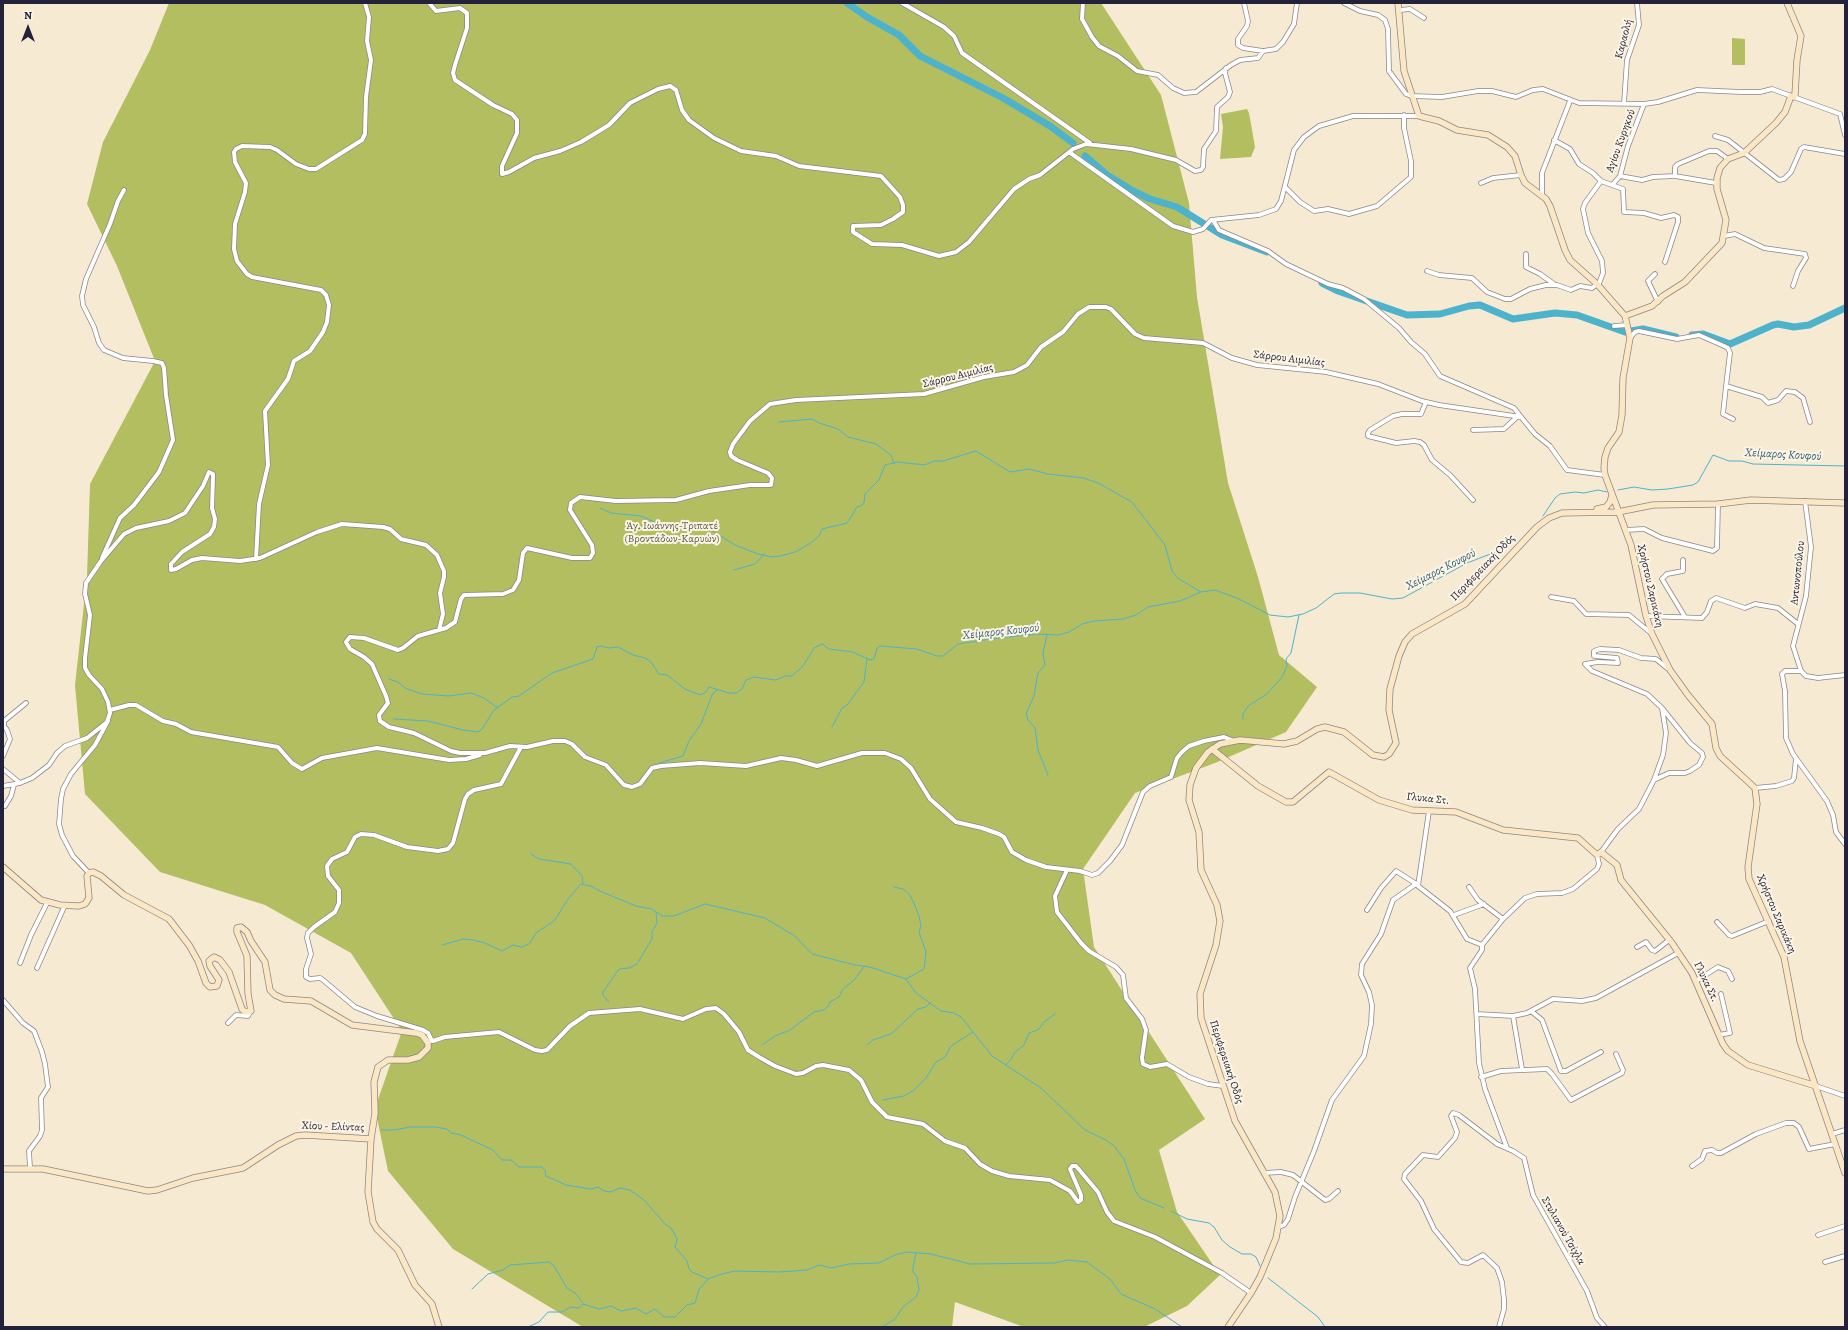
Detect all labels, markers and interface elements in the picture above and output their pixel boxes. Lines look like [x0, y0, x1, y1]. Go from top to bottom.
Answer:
north arrow [8, 8, 48, 48]
text: N [24, 8, 32, 23]
street label: Καραολή [1612, 18, 1636, 60]
street label: Αγίου Κυρηκού [1603, 108, 1639, 174]
street label: Σάρρου Αιμιλίας [1252, 348, 1326, 370]
street label: Σάρρου Αιμιλίας [922, 361, 994, 391]
water label: Χείμαρος Κουφού [1744, 446, 1822, 464]
park label: Άγ. Ιωάννης-Τριπατέ (Βροντάδων-Καρυών) [625, 519, 719, 545]
street label: Περιφερειακή Οδός [1448, 532, 1518, 604]
street label: Αντωνοπούλου [1788, 540, 1808, 606]
street label: Χρήστου Σαρικάκη [1634, 543, 1666, 629]
water label: Χείμαρος Κουφού [1404, 546, 1478, 594]
water label: Χείμαρος Κουφού [962, 621, 1040, 643]
street label: Γλυκα Στ. [1406, 790, 1450, 808]
street label: Χρήστου Σαρικάκη [1753, 872, 1799, 956]
street label: Γλυκα Στ. [1691, 960, 1721, 1004]
street label: Περιφερειακή Οδός [1206, 1019, 1246, 1105]
street label: Χίου - Ελίντας [301, 1119, 365, 1135]
street label: Στυλιανού Τσίχλα [1538, 1195, 1588, 1267]

